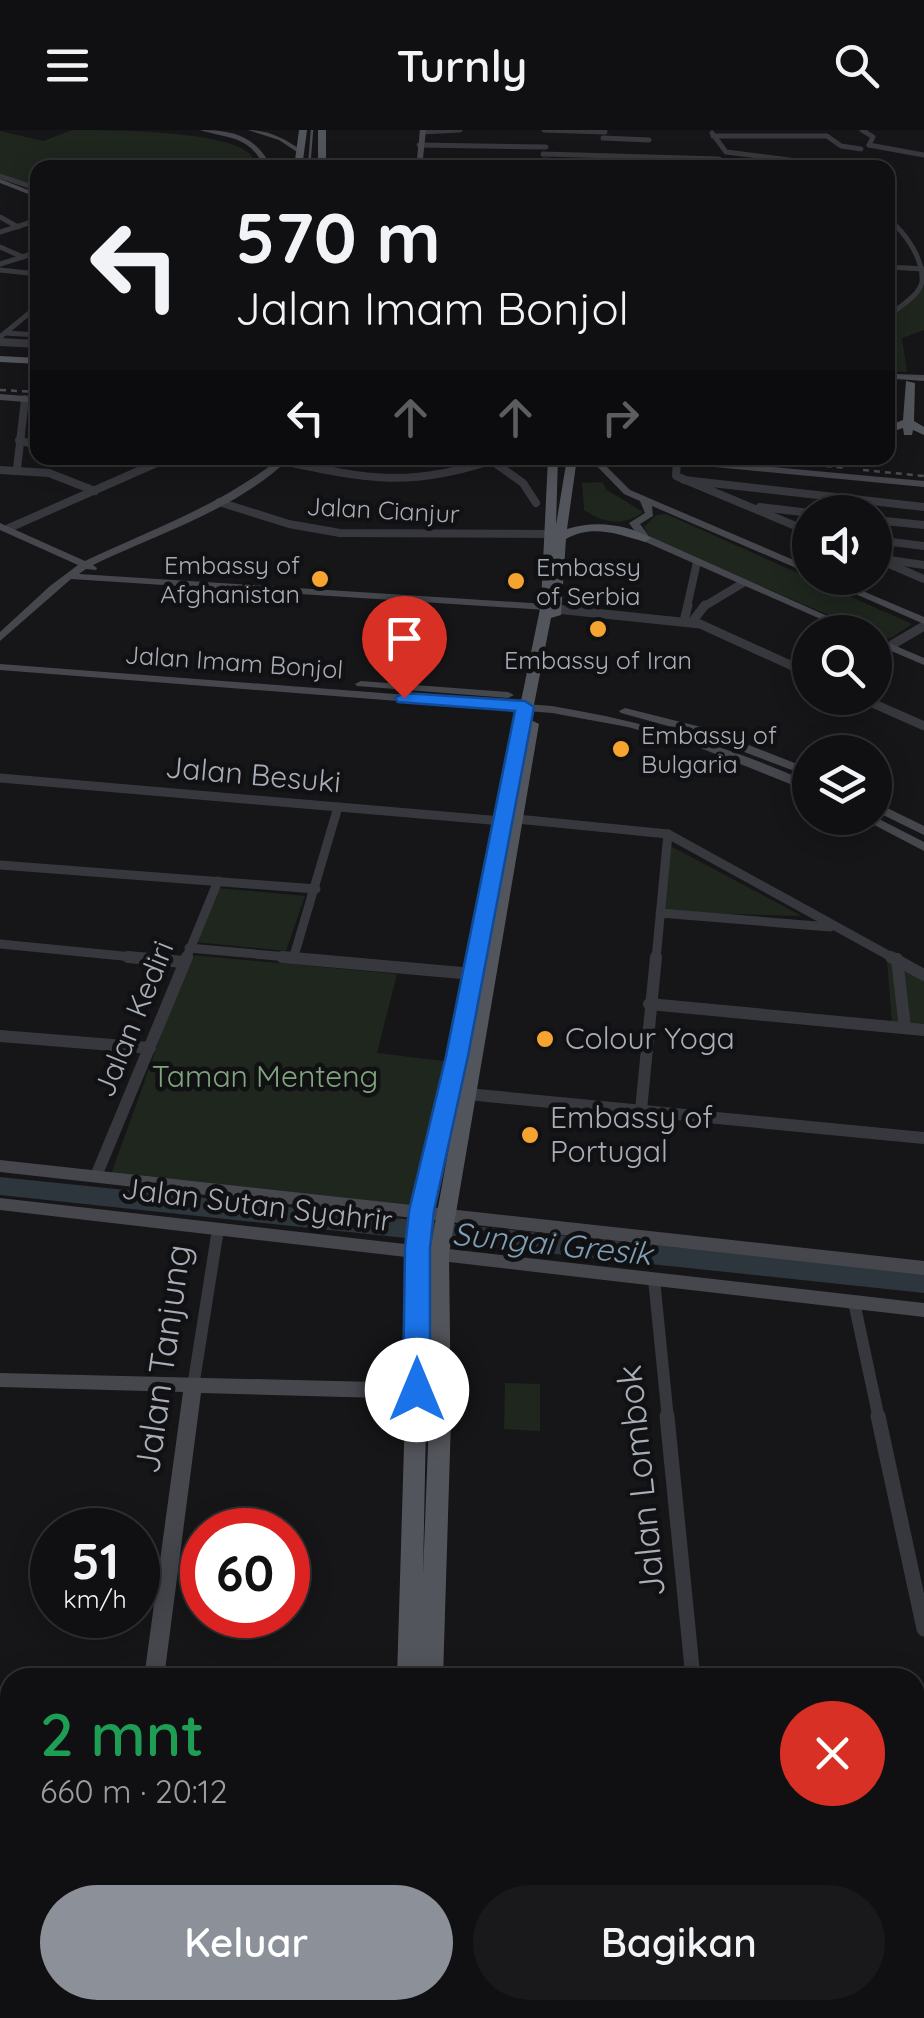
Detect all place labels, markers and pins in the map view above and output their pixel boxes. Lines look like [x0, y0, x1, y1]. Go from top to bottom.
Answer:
place label: Embassy of Afghanistan [160, 549, 300, 609]
place label: Embassy of Serbia [536, 551, 641, 611]
marker: Embassy of Afghanistan [309, 568, 331, 590]
marker: Embassy of Serbia [505, 570, 527, 592]
pin [362, 596, 447, 699]
marker: Embassy of Iran [587, 618, 609, 640]
place label: Embassy of Iran [504, 644, 692, 675]
place label: Embassy of Bulgaria [641, 719, 777, 779]
marker: Embassy of Bulgaria [610, 738, 632, 760]
place label: Colour Yoga [565, 1019, 735, 1057]
marker: Colour Yoga [534, 1028, 556, 1050]
place label: Embassy of Portugal [550, 1098, 713, 1170]
marker: Embassy of Portugal [519, 1124, 541, 1146]

